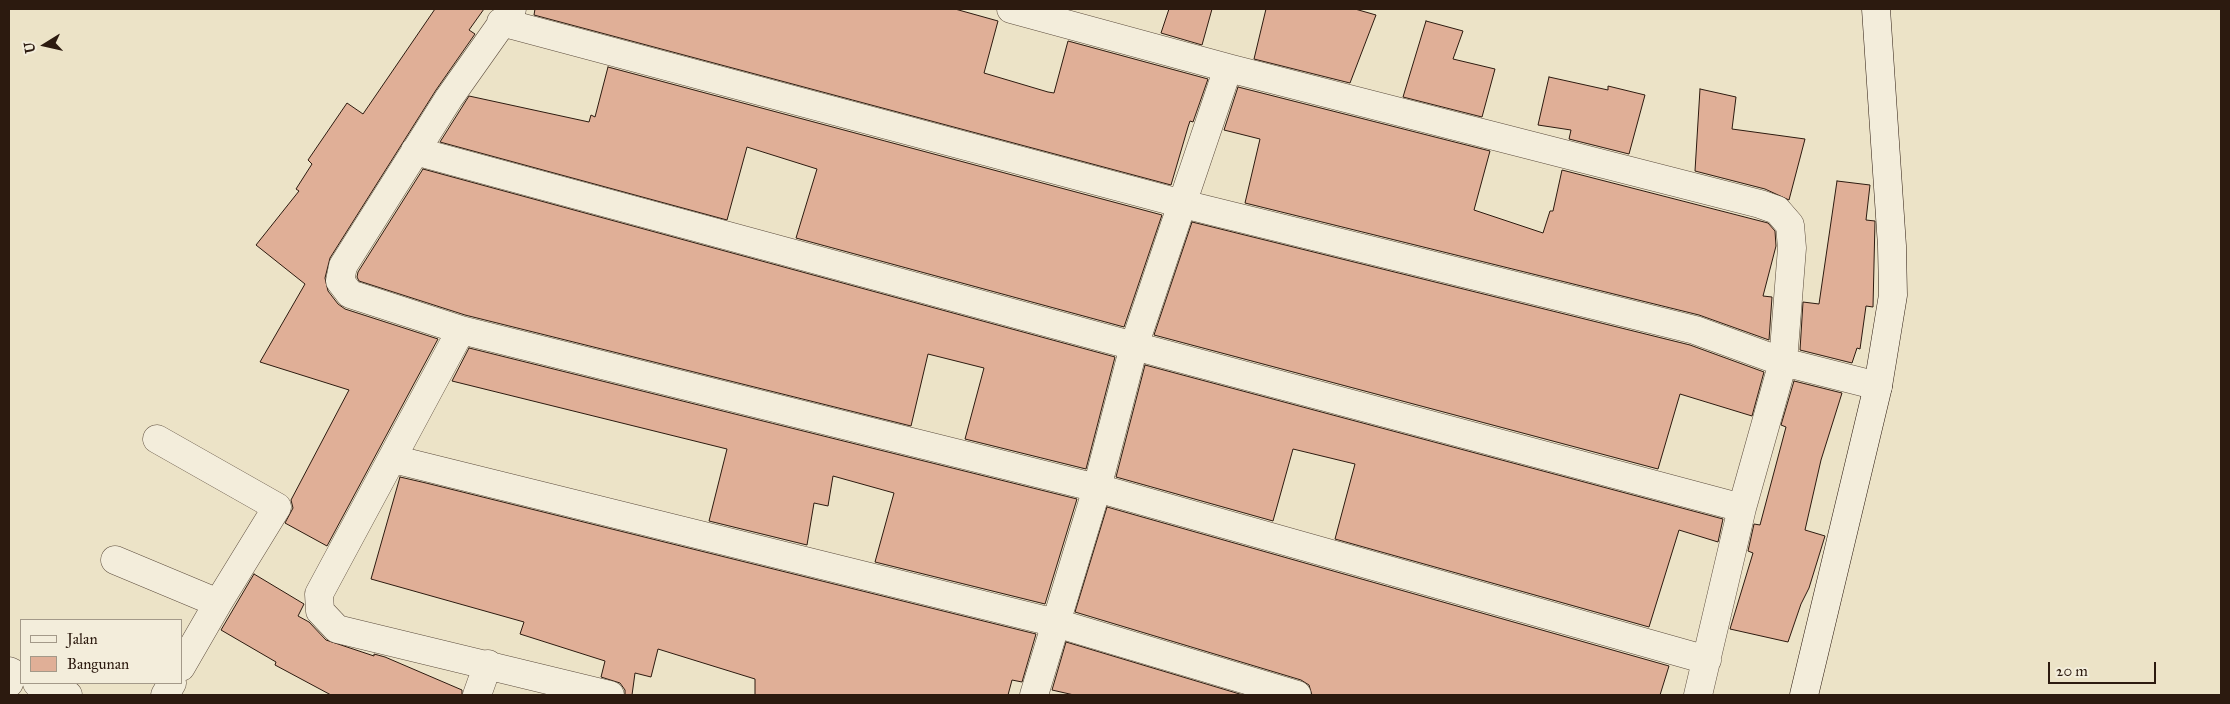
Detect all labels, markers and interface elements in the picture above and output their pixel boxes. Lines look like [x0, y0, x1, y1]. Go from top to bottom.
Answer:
north arrow [20, 20, 70, 70]
text: U [20, 41, 39, 55]
legend [20, 619, 182, 684]
text: Jalan [67, 630, 98, 648]
scale bar [2050, 652, 2158, 684]
text: Bangunan [67, 655, 129, 673]
text: 20 m [2056, 662, 2088, 680]

